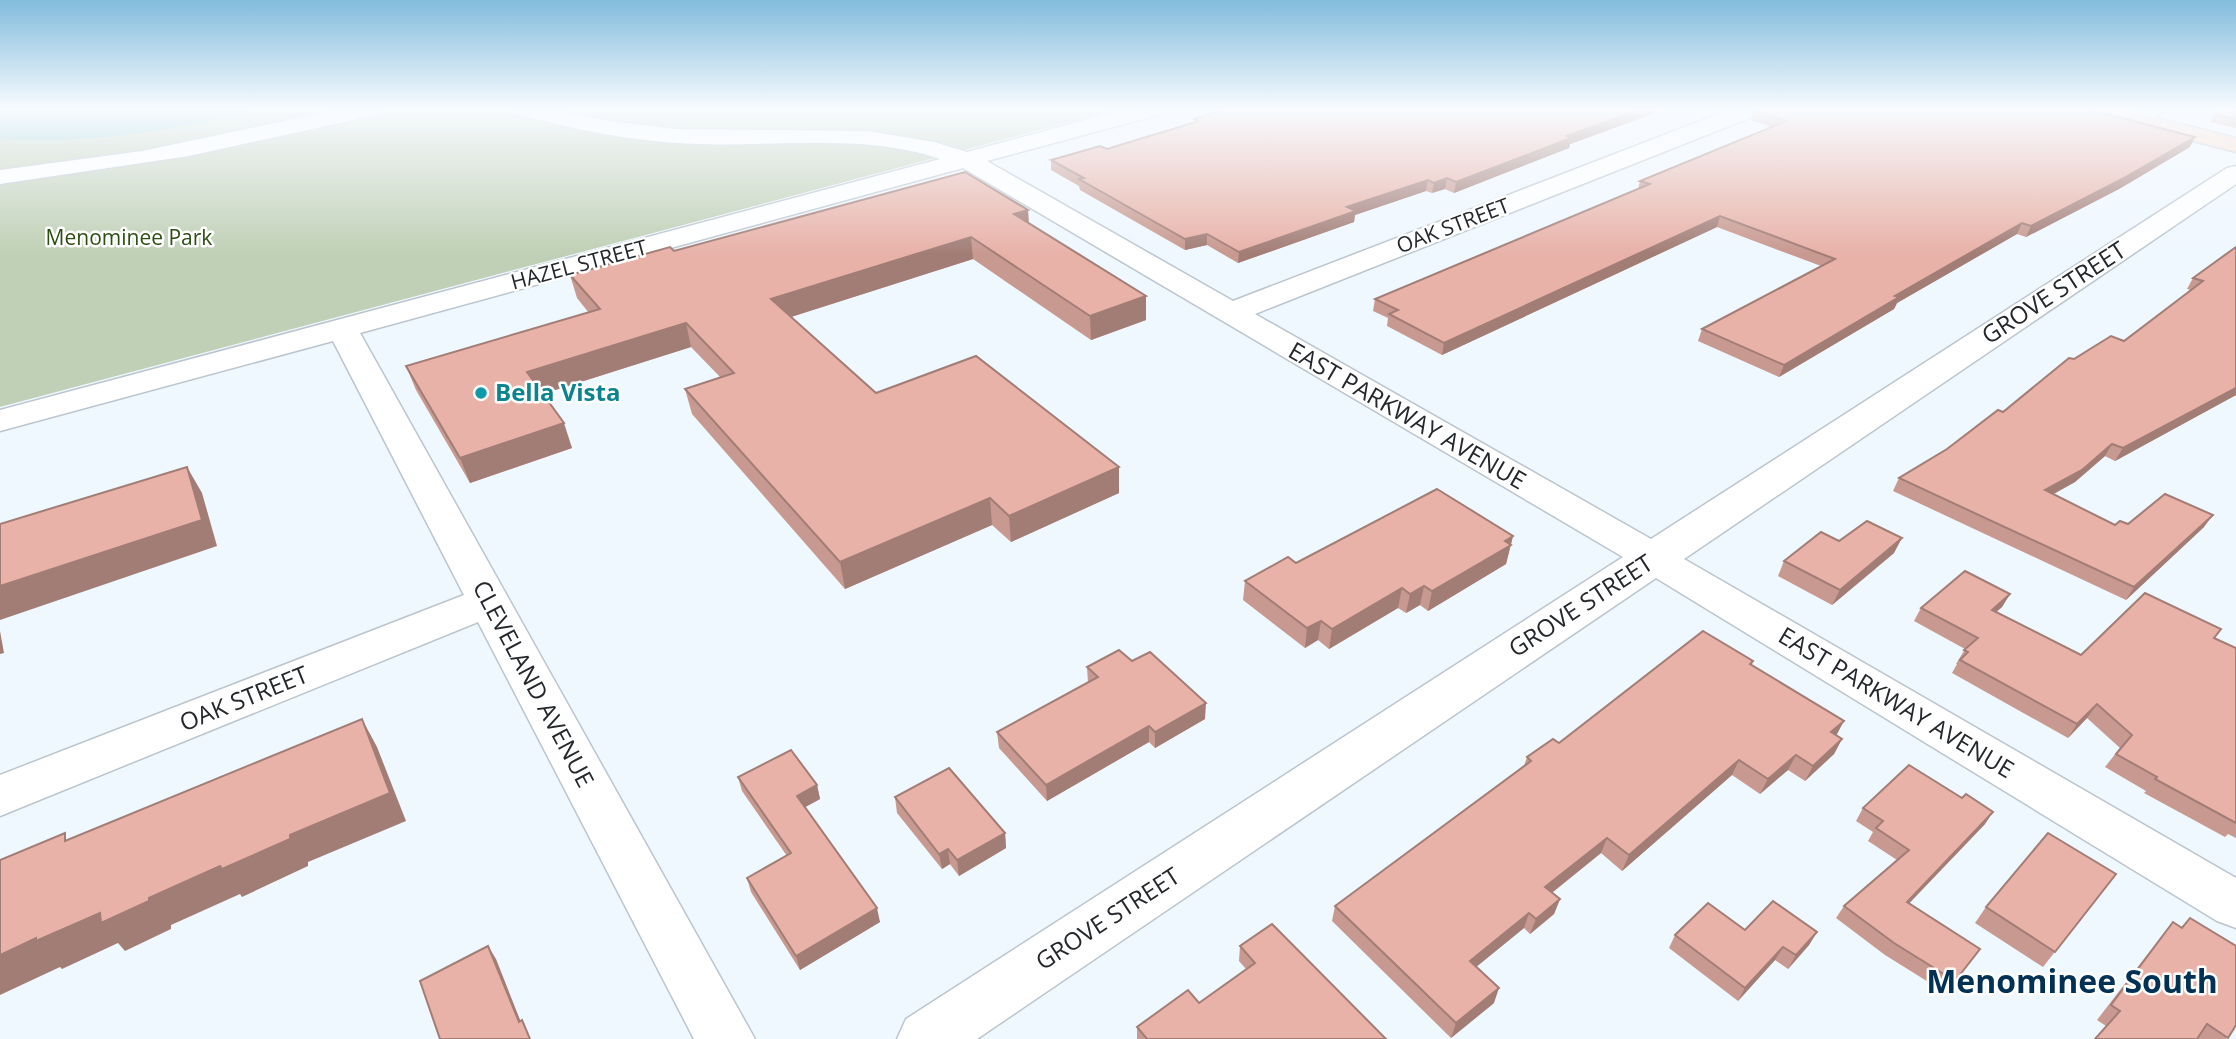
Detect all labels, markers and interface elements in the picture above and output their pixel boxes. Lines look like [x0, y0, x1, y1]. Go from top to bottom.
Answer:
street label: OAK STREET [1392, 191, 1514, 259]
park label: Menominee Park [46, 223, 212, 251]
street label: HAZEL STREET [508, 232, 650, 296]
street label: GROVE STREET [1975, 233, 2132, 351]
street label: EAST PARKWAY AVENUE [1283, 333, 1532, 496]
place label: Bella Vista [495, 375, 620, 408]
marker: Bella Vista [473, 385, 489, 401]
street label: GROVE STREET [1502, 546, 1659, 664]
street label: CLEVELAND AVENUE [466, 574, 603, 792]
street label: EAST PARKWAY AVENUE [1773, 618, 2021, 785]
street label: OAK STREET [174, 657, 313, 738]
street label: GROVE STREET [1029, 859, 1186, 977]
district label: Menominee South [1926, 959, 2218, 1002]

